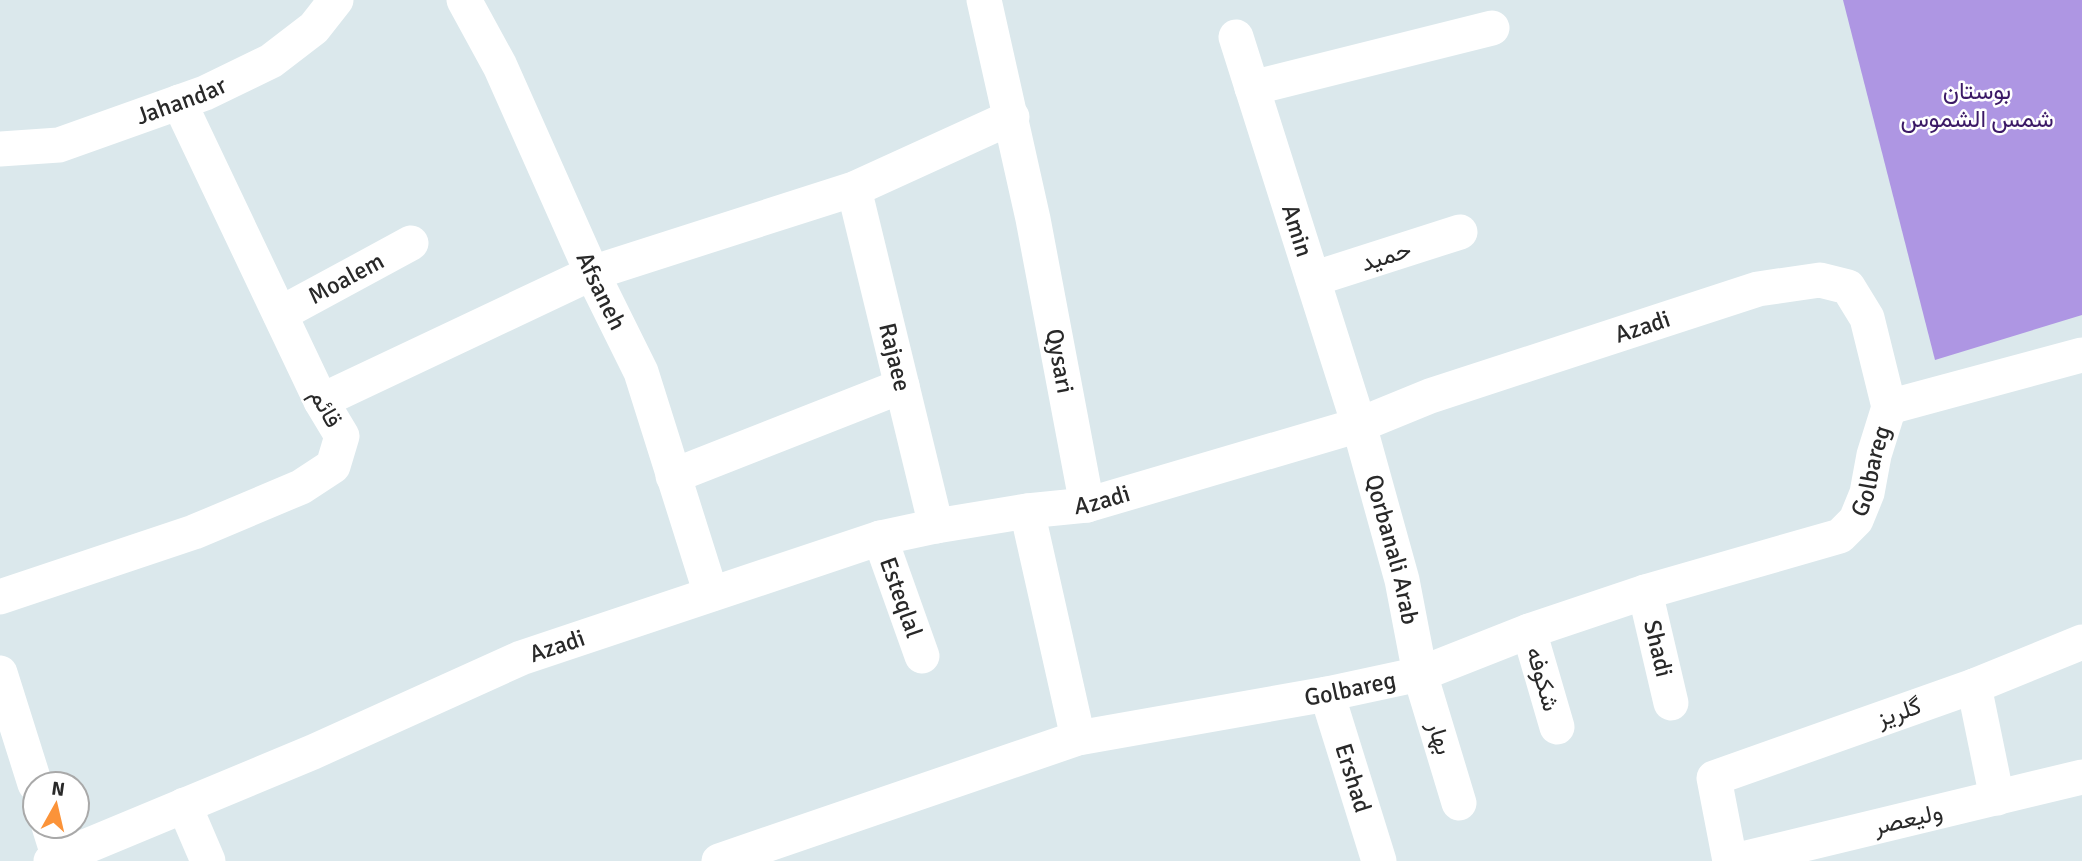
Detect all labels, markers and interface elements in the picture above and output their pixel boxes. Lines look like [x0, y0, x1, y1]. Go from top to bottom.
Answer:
street label: Jahandar [132, 70, 232, 131]
park label: بوستان شمس الشموس [1900, 76, 2054, 134]
street label: Amin [1275, 201, 1320, 261]
street label: حمید [1357, 234, 1415, 278]
street label: Moalem [303, 246, 389, 311]
street label: Afsaneh [570, 247, 633, 335]
street label: Azadi [1611, 304, 1674, 350]
street label: Rajaee [872, 320, 918, 394]
street label: Qysari [1039, 326, 1081, 396]
street label: قائم [302, 383, 349, 433]
street label: Golbareg [1844, 422, 1897, 521]
street label: Qorbanali Arab [1358, 471, 1425, 627]
street label: Azadi [1073, 478, 1133, 521]
street label: Esteqlal [873, 553, 929, 642]
street label: Shadi [1637, 617, 1679, 680]
street label: Azadi [525, 623, 589, 669]
street label: شکوفه [1520, 643, 1566, 715]
street label: Golbareg [1302, 665, 1399, 713]
street label: گلریز [1872, 690, 1925, 734]
street label: بهار [1420, 717, 1459, 758]
street label: Ershad [1328, 740, 1378, 816]
north arrow [21, 770, 91, 840]
text: N [50, 776, 66, 802]
street label: ولیعصر [1870, 797, 1945, 842]

